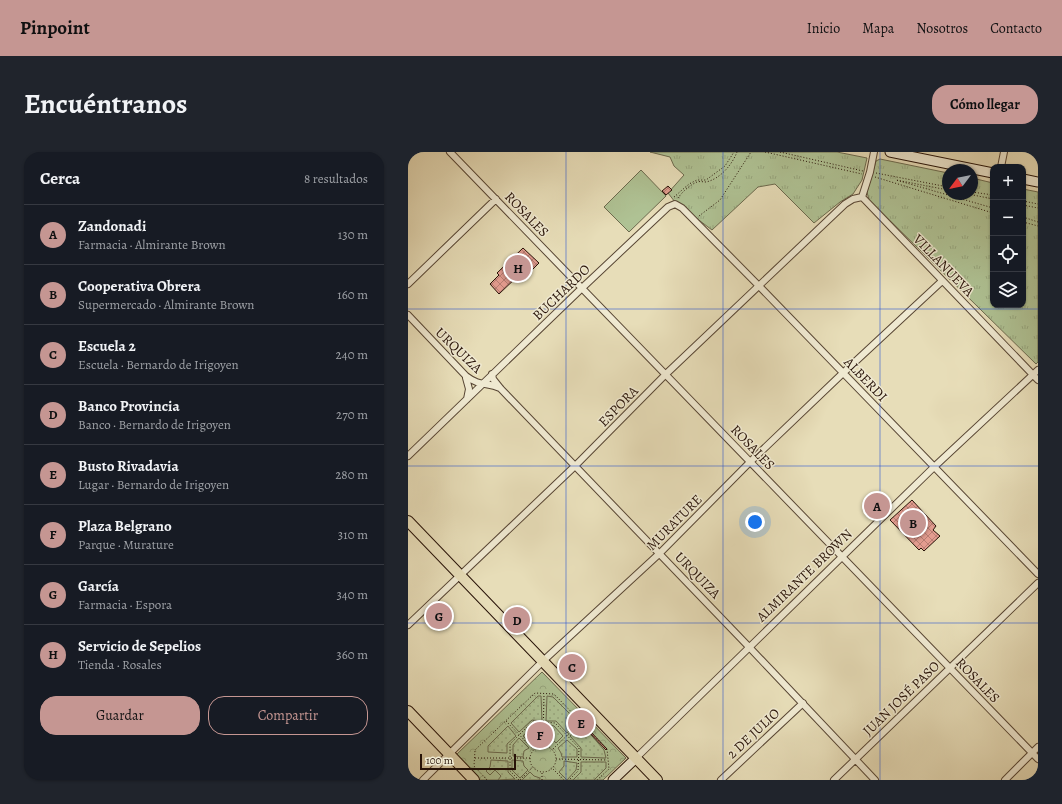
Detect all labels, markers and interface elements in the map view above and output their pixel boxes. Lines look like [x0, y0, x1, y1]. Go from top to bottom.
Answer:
text: Pinpoint [20, 15, 90, 41]
text: Inicio [807, 19, 840, 38]
text: Mapa [862, 19, 894, 38]
text: Nosotros [916, 19, 968, 38]
text: Contacto [990, 19, 1042, 38]
text: Encuéntranos [24, 85, 188, 123]
button: Cómo llegar [932, 85, 1038, 124]
north arrow [942, 164, 978, 200]
map controls [990, 164, 1026, 308]
button: + [990, 164, 1026, 200]
text: Cerca [40, 167, 80, 190]
text: 8 resultados [304, 170, 368, 187]
street label: ROSALES [500, 188, 553, 241]
button: − [990, 200, 1026, 236]
text: Zandonadi [78, 216, 146, 236]
text: A [49, 226, 57, 243]
text: 130 m [338, 226, 368, 243]
street label: VILLANUEVA [908, 229, 979, 301]
text: Farmacia · Almirante Brown [78, 236, 226, 253]
button: locate [990, 236, 1026, 272]
pin: H [505, 253, 531, 283]
street label: BUCHARDO [528, 260, 595, 325]
button: layers [990, 272, 1026, 308]
text: Cooperativa Obrera [78, 276, 201, 296]
text: B [49, 286, 57, 303]
text: 160 m [337, 286, 368, 303]
text: Supermercado · Almirante Brown [78, 296, 254, 313]
street label: URQUIZA [431, 323, 487, 378]
text: Escuela 2 [78, 336, 136, 356]
text: C [49, 346, 57, 363]
text: 240 m [336, 346, 368, 363]
street label: ALBERDI [839, 352, 892, 406]
text: Escuela · Bernardo de Irigoyen [78, 356, 239, 373]
street label: ESPORA [594, 381, 643, 431]
text: Banco Provincia [78, 396, 180, 416]
text: D [48, 406, 58, 423]
text: 270 m [336, 406, 368, 423]
text: Banco · Bernardo de Irigoyen [78, 416, 231, 433]
street label: ROSALES [726, 421, 779, 474]
text: Busto Rivadavia [78, 456, 179, 476]
text: E [49, 466, 57, 483]
text: 280 m [335, 466, 368, 483]
text: Lugar · Bernardo de Irigoyen [78, 476, 229, 493]
street label: MURATURE [642, 490, 706, 554]
pin: A [864, 491, 890, 521]
pin: B [900, 508, 926, 538]
your location [745, 512, 765, 532]
text: Plaza Belgrano [78, 516, 172, 536]
street label: ALMIRANTE BROWN [752, 525, 856, 627]
text: F [50, 526, 56, 543]
text: 310 m [338, 526, 368, 543]
text: Parque · Murature [78, 536, 174, 553]
street label: URQUIZA [671, 548, 725, 604]
text: García [78, 576, 119, 596]
text: G [49, 586, 57, 603]
text: 340 m [336, 586, 368, 603]
text: Farmacia · Espora [78, 596, 172, 613]
pin: G [426, 601, 452, 631]
pin: D [504, 605, 530, 635]
text: Servicio de Sepelios [78, 636, 201, 656]
text: H [48, 646, 58, 663]
text: 360 m [336, 646, 368, 663]
pin: C [559, 652, 585, 682]
street label: ROSALES [951, 654, 1004, 707]
text: Tienda · Rosales [78, 656, 162, 673]
street label: JUAN JOSÉ PASO [859, 656, 944, 740]
button: Guardar [40, 696, 200, 735]
button: Compartir [208, 696, 368, 735]
street label: 2 DE JULIO [723, 704, 784, 763]
pin: E [568, 708, 594, 738]
pin: F [527, 720, 553, 750]
scale bar [420, 752, 516, 771]
text: 100 m [426, 753, 453, 768]

